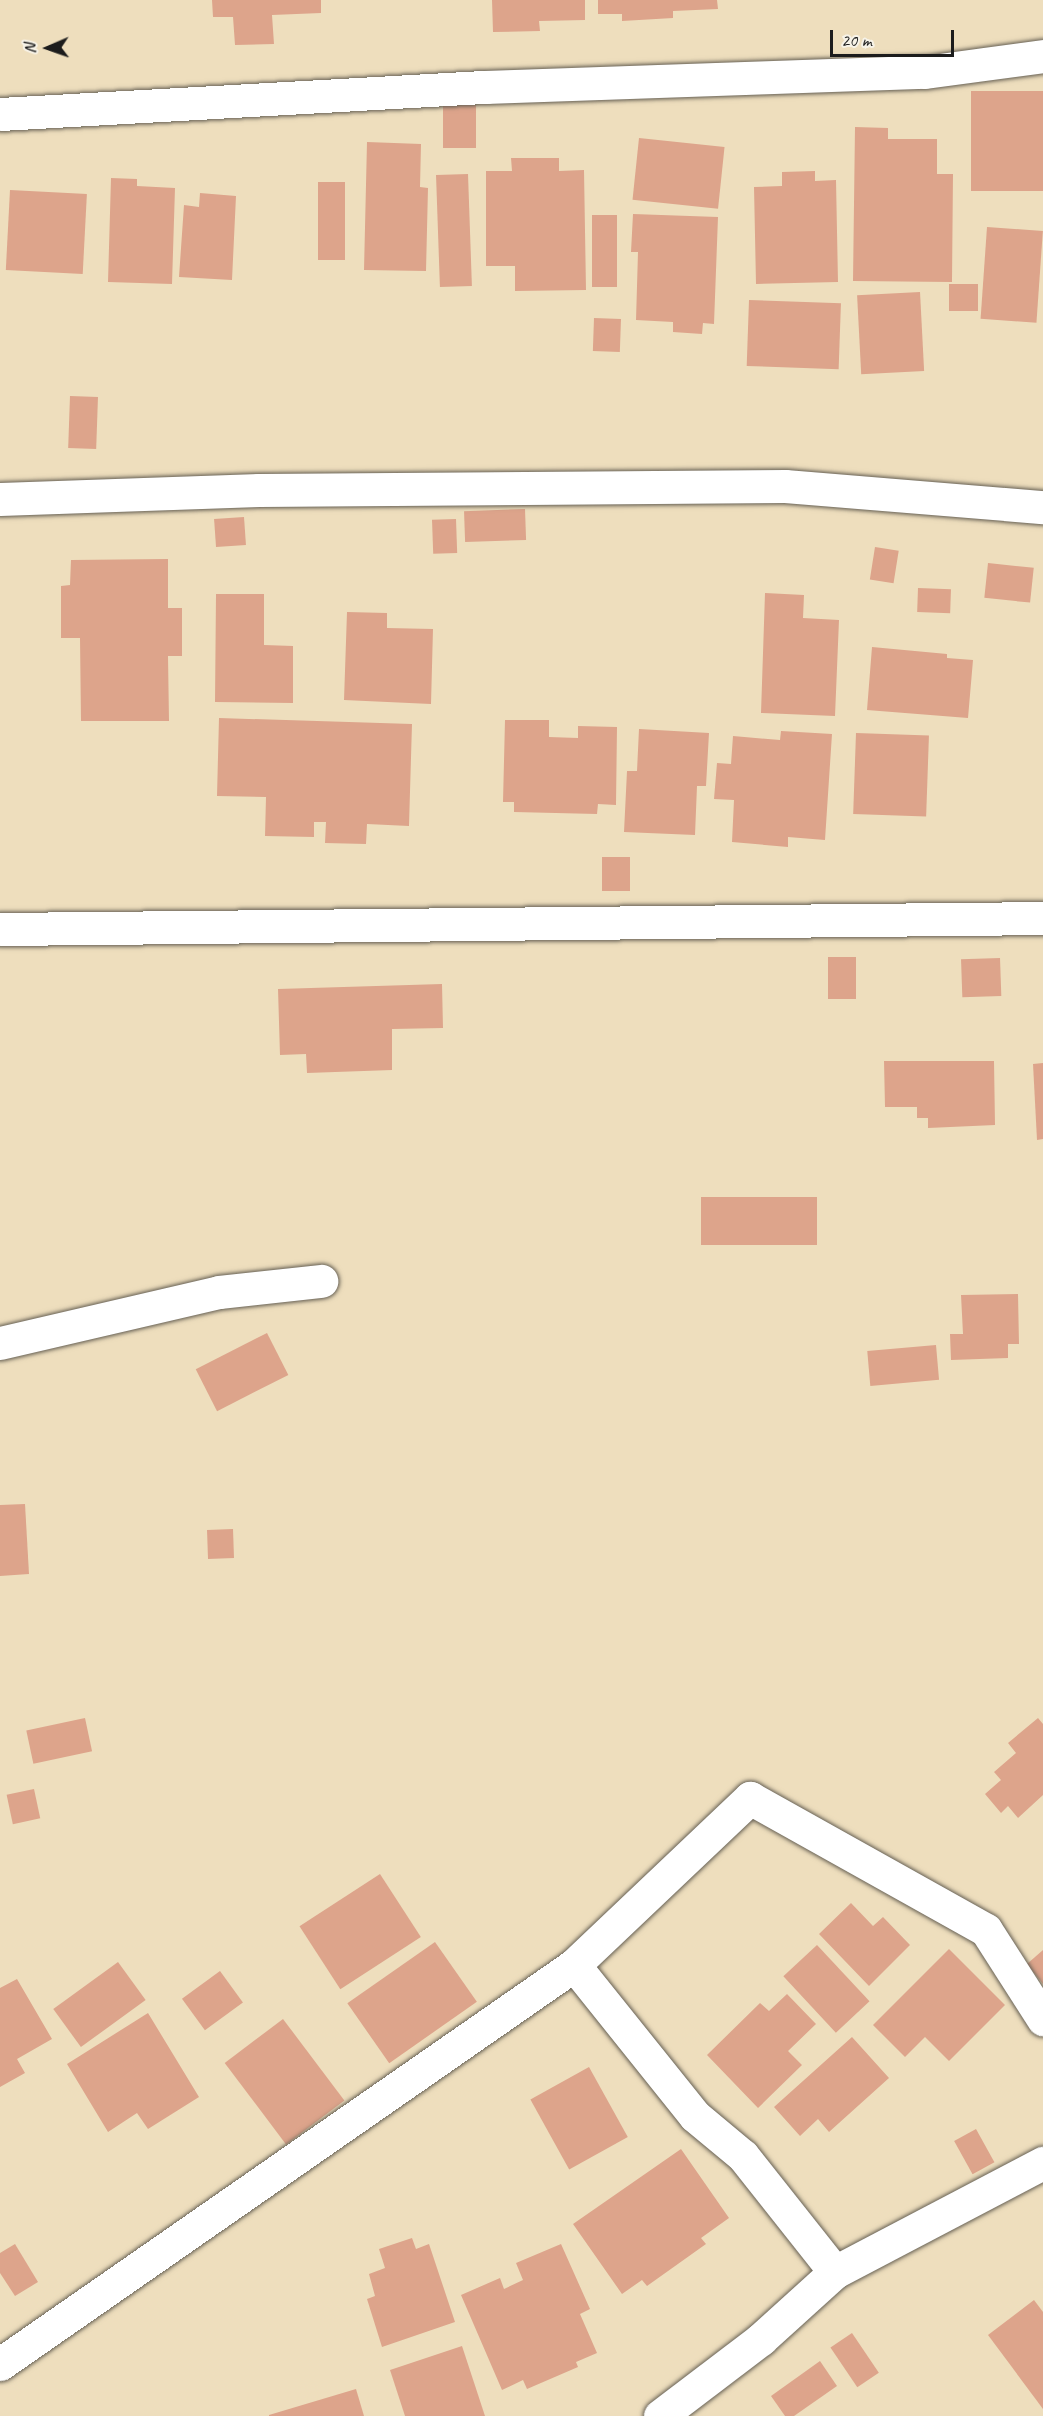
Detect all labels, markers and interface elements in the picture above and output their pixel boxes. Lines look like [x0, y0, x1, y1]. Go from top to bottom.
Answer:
north arrow [18, 18, 78, 78]
scale bar [833, 18, 958, 56]
text: 20 m [841, 29, 872, 51]
text: N [20, 43, 40, 54]

